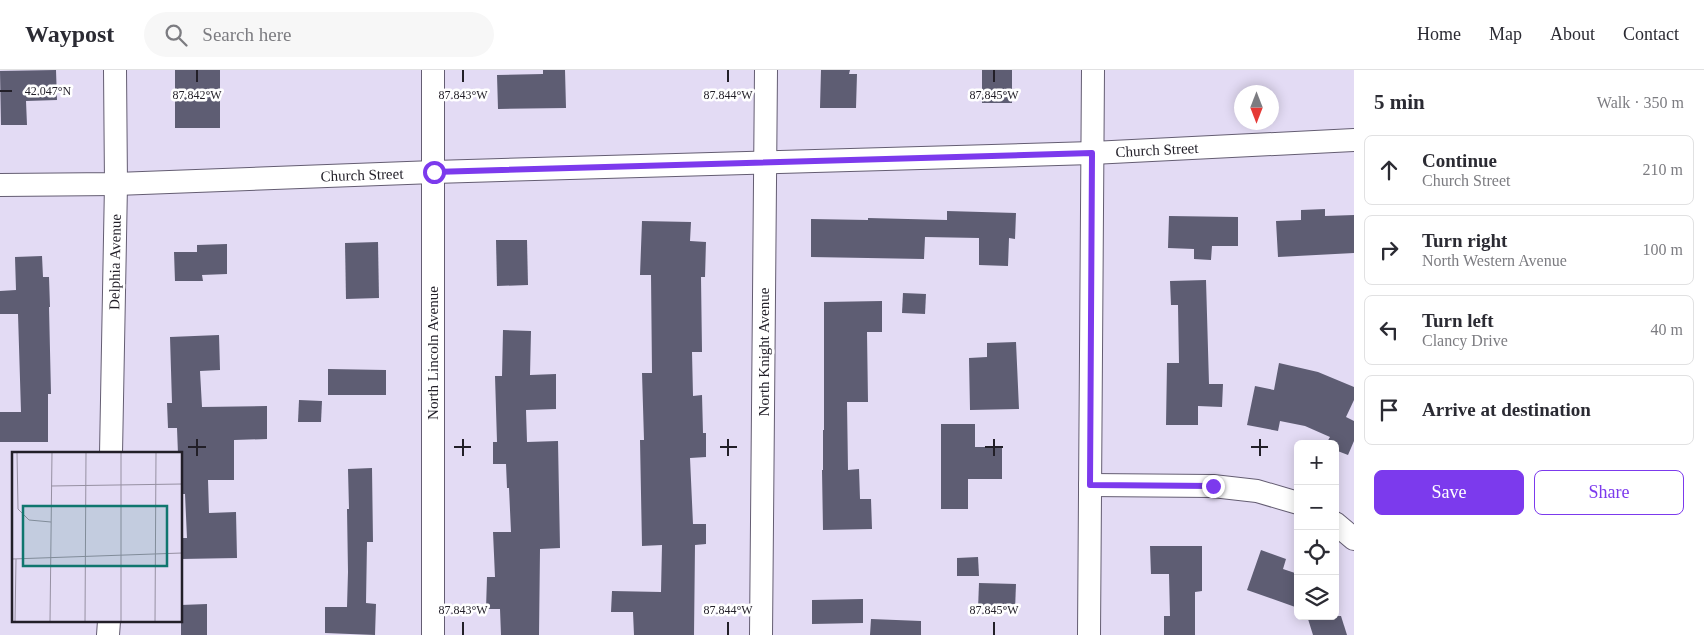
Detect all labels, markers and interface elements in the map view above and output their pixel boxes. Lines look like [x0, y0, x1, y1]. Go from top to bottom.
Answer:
search box [144, 12, 494, 57]
text: Waypost [25, 21, 114, 47]
icon: search [162, 21, 190, 49]
text: Search here [202, 24, 292, 45]
text: Home [1417, 24, 1461, 44]
text: Map [1489, 24, 1522, 44]
text: About [1550, 24, 1595, 44]
text: Contact [1623, 24, 1679, 44]
text: 42.047°N [25, 84, 72, 98]
north arrow [1234, 85, 1279, 130]
text: 87.842°W [172, 88, 222, 102]
text: 87.843°W [438, 88, 488, 102]
text: 87.844°W [703, 88, 753, 102]
text: 87.845°W [969, 88, 1019, 102]
text: 5 min [1374, 90, 1425, 114]
text: Walk · 350 m [1597, 94, 1684, 111]
street label: Church Street [1115, 140, 1200, 160]
text: Continue [1422, 150, 1497, 171]
icon: ahead [1375, 156, 1403, 184]
route start [423, 161, 446, 184]
text: 210 m [1643, 161, 1683, 178]
street label: Church Street [320, 166, 405, 184]
text: Church Street [1422, 172, 1510, 189]
street label: Delphia Avenue [106, 214, 124, 310]
text: Turn right [1422, 230, 1507, 251]
icon: right [1375, 236, 1403, 264]
text: 100 m [1643, 241, 1683, 258]
text: North Western Avenue [1422, 252, 1567, 269]
street label: North Lincoln Avenue [425, 286, 441, 420]
street label: North Knight Avenue [756, 287, 772, 416]
text: Turn left [1422, 310, 1494, 331]
icon: left [1375, 316, 1403, 344]
text: 40 m [1651, 321, 1683, 338]
text: Clancy Drive [1422, 332, 1508, 349]
icon: arrive [1375, 396, 1403, 424]
text: Arrive at destination [1422, 399, 1591, 420]
map controls [1294, 440, 1339, 620]
button: + [1294, 440, 1339, 485]
inset map [12, 452, 182, 622]
button: Save [1374, 470, 1524, 515]
button: Share [1534, 470, 1684, 515]
route end [1202, 475, 1225, 498]
button: − [1294, 485, 1339, 530]
button: locate [1294, 530, 1339, 575]
button: layers [1294, 575, 1339, 620]
text: 87.843°W [438, 603, 488, 617]
text: 87.844°W [703, 603, 753, 617]
text: 87.845°W [969, 603, 1019, 617]

